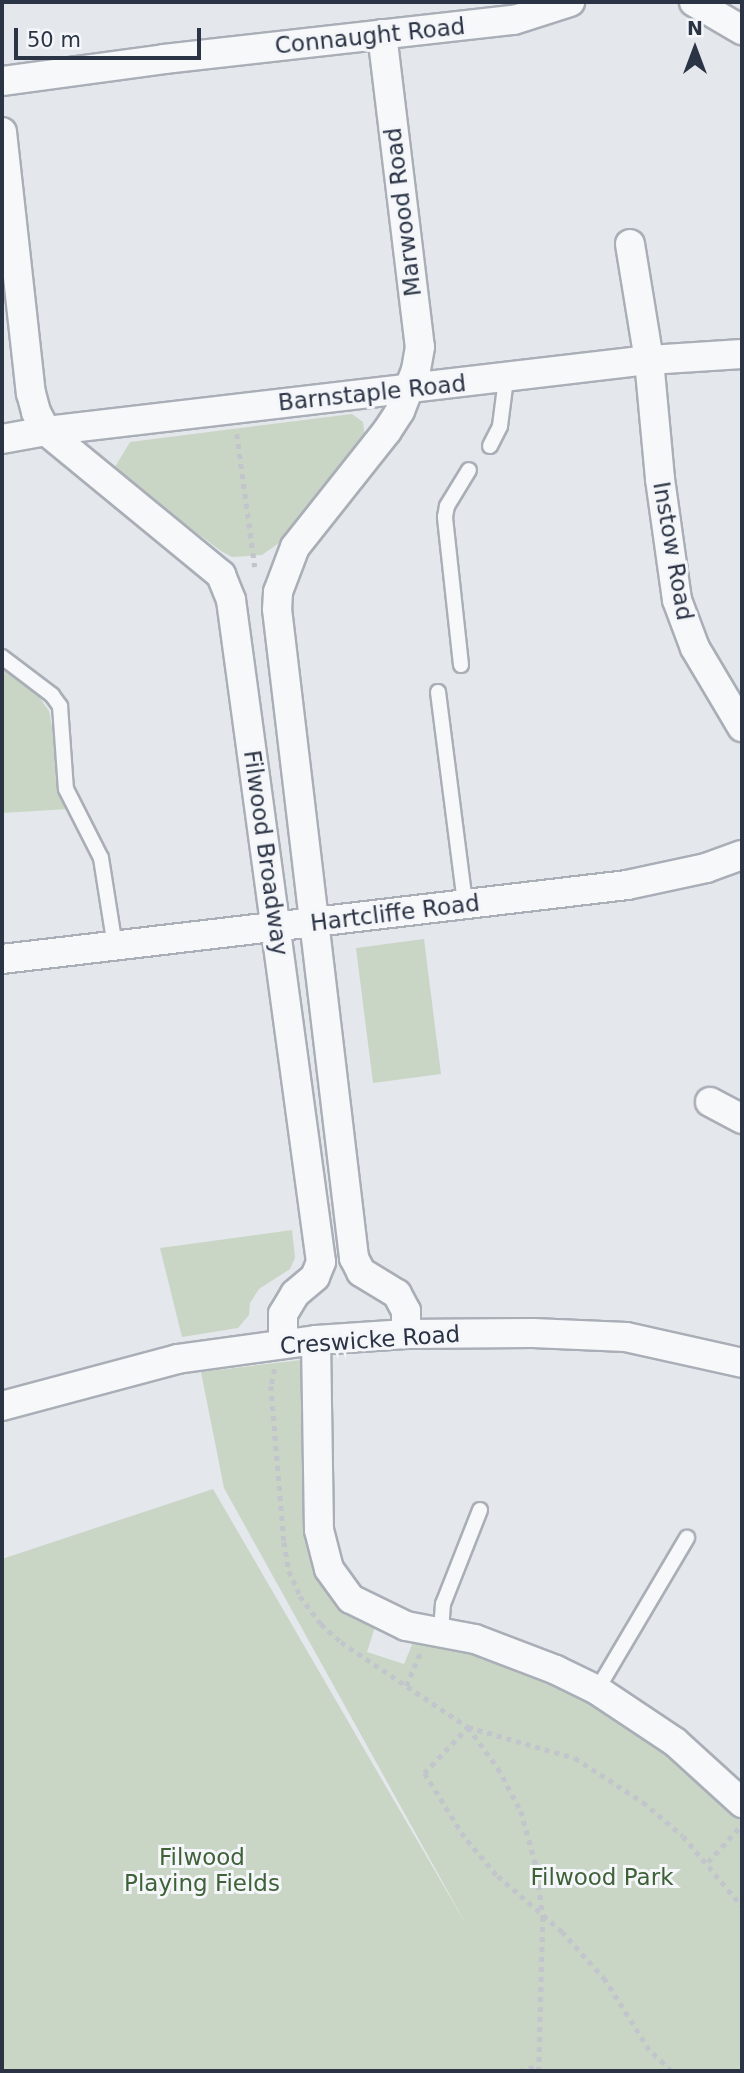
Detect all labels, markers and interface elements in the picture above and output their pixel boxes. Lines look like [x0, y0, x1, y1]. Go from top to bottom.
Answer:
street label: Connaught Road [273, 12, 467, 60]
scale bar [18, 14, 205, 58]
north arrow [660, 14, 730, 84]
text: N [687, 17, 703, 39]
text: 50 m [27, 28, 81, 52]
street label: Marwood Road [379, 126, 427, 298]
street label: Barnstaple Road [277, 369, 467, 417]
street label: Instow Road [647, 480, 699, 622]
street label: Filwood Broadway [238, 748, 294, 958]
street label: Hartcliffe Road [309, 889, 481, 937]
street label: Creswicke Road [279, 1320, 461, 1360]
park label: Filwood Playing Fields [124, 1843, 280, 1897]
park label: Filwood Park [531, 1863, 673, 1891]

